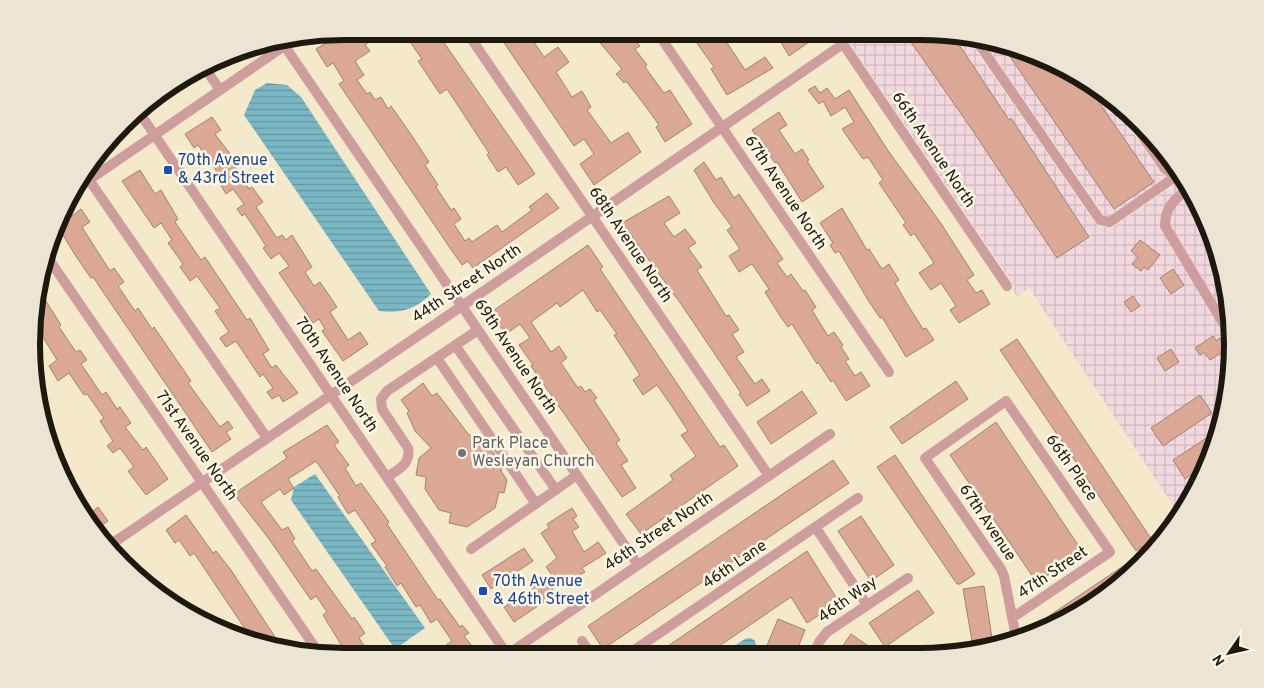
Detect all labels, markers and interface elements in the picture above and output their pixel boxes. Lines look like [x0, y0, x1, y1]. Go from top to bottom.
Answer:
street label: 66th Avenue North [887, 88, 979, 212]
street label: 67th Avenue North [739, 132, 831, 254]
place label: 70th Avenue & 43rd Street [178, 151, 275, 189]
marker: 70th Avenue & 43rd Street [162, 164, 174, 176]
street label: 68th Avenue North [584, 183, 676, 307]
street label: 44th Street North [409, 240, 525, 328]
street label: 69th Avenue North [469, 295, 561, 419]
street label: 70th Avenue North [290, 314, 382, 436]
street label: 71st Avenue North [151, 387, 241, 505]
street label: 66th Place [1041, 431, 1101, 505]
place label: Park Place Wesleyan Church [472, 434, 594, 472]
marker: Park Place Wesleyan Church [456, 447, 468, 459]
street label: 67th Avenue [954, 481, 1020, 565]
street label: 46th Street North [601, 488, 717, 576]
street label: 46th Lane [699, 536, 771, 594]
street label: 47th Street [1014, 542, 1092, 604]
place label: 70th Avenue & 46th Street [493, 572, 590, 610]
street label: 46th Way [815, 572, 881, 628]
marker: 70th Avenue & 46th Street [477, 585, 489, 597]
north arrow [1204, 628, 1254, 678]
text: N [1210, 651, 1229, 668]

